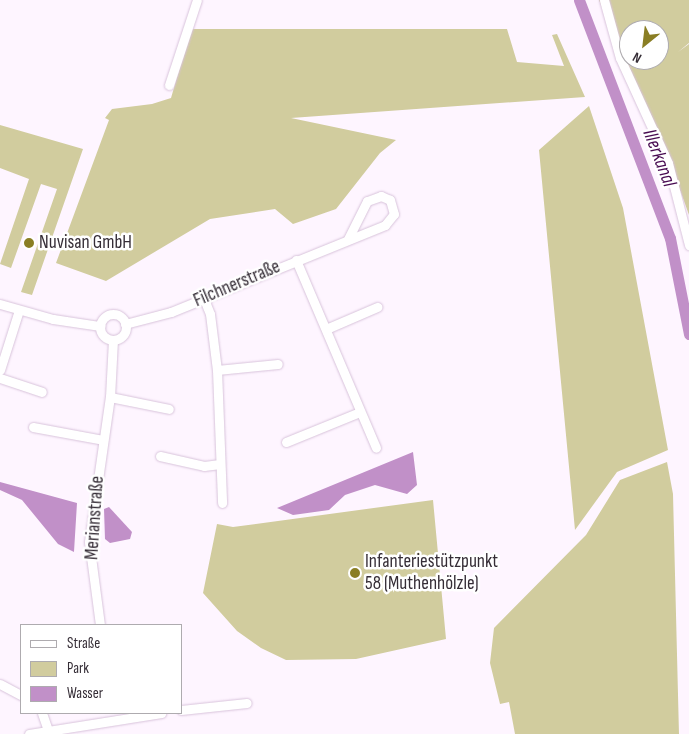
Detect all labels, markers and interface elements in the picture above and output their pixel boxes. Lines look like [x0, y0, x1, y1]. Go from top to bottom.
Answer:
north arrow [619, 20, 669, 70]
text: N [630, 48, 644, 67]
water label: Illerkanal [637, 126, 681, 190]
place label: Nuvisan GmbH [39, 232, 132, 254]
marker: Nuvisan GmbH [23, 237, 35, 249]
street label: Filchnerstraße [190, 256, 284, 312]
street label: Merianstraße [81, 475, 109, 561]
place label: Infanteriestützpunkt 58 (Muthenhölzle) [365, 551, 498, 595]
marker: Infanteriestützpunkt 58 (Muthenhölzle) [349, 567, 361, 579]
legend [20, 624, 182, 714]
text: Straße [67, 634, 100, 653]
text: Park [67, 659, 89, 678]
text: Wasser [67, 684, 103, 703]

